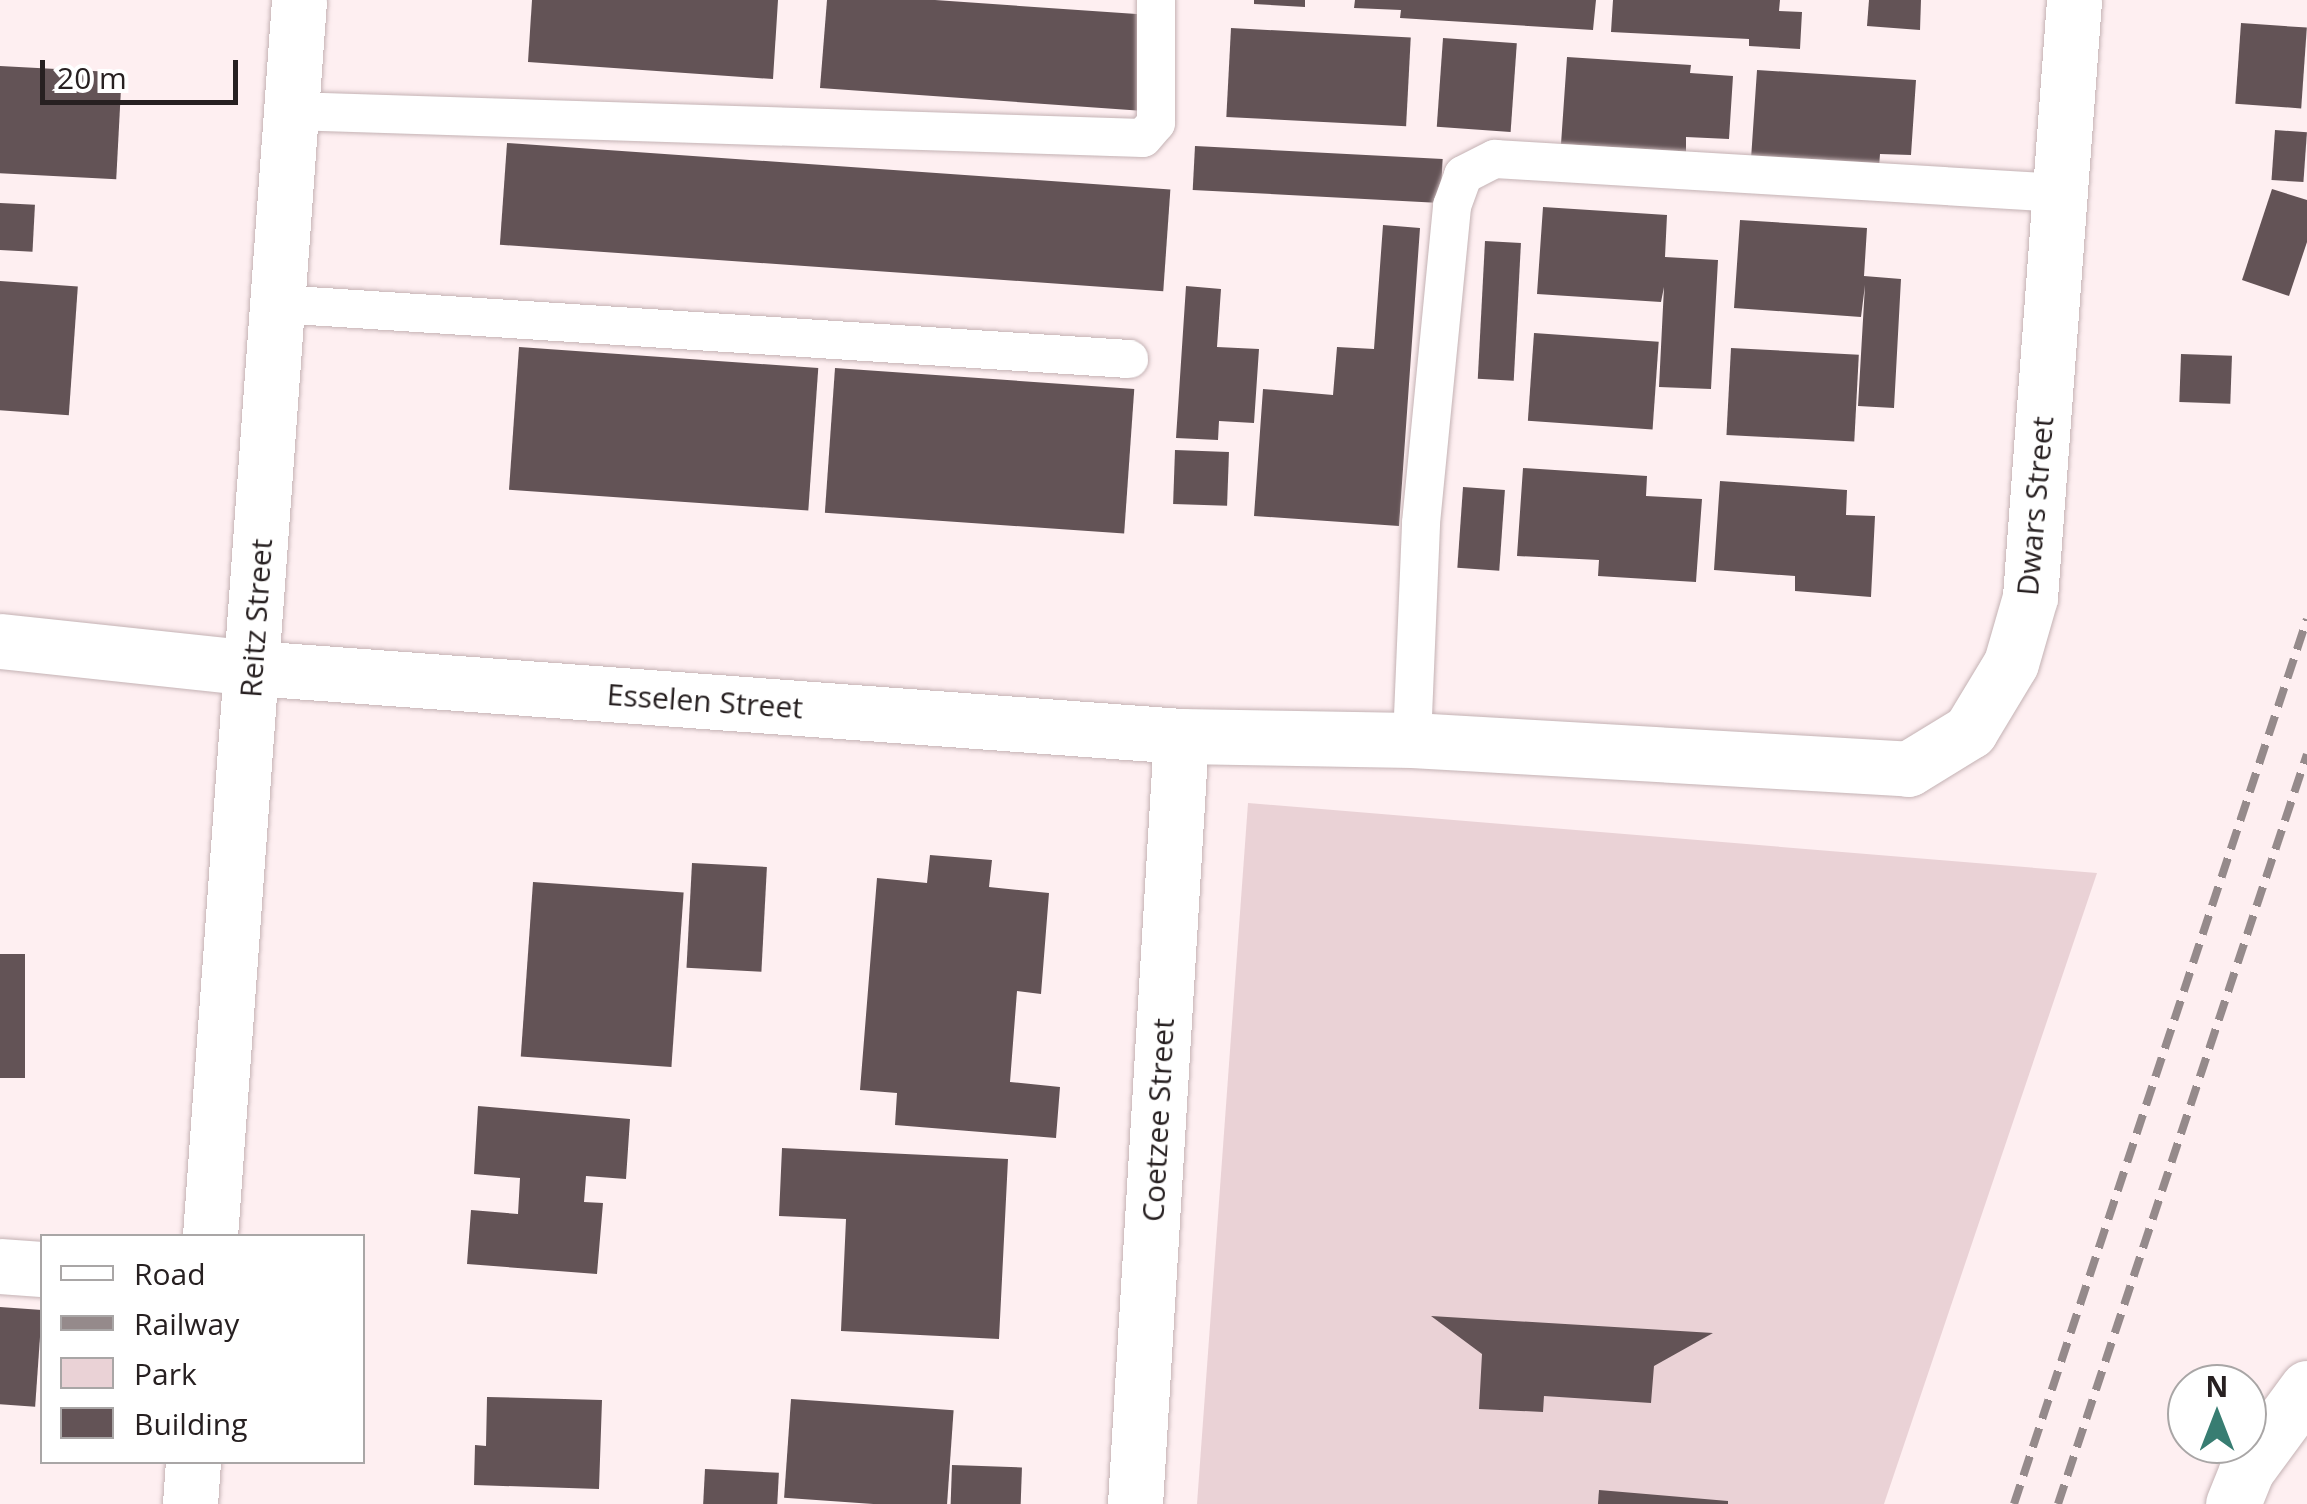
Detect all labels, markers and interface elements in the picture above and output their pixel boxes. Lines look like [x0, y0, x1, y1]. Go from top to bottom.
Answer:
scale bar [45, 40, 242, 102]
text: 20 m [57, 57, 127, 98]
street label: Dwars Street [2009, 415, 2061, 597]
street label: Reitz Street [232, 537, 280, 699]
street label: Esselen Street [606, 676, 804, 726]
street label: Coetzee Street [1135, 1017, 1181, 1223]
legend [40, 1234, 365, 1464]
text: Road [134, 1253, 206, 1294]
text: Railway [134, 1303, 239, 1344]
text: Park [134, 1353, 197, 1394]
north arrow [2167, 1364, 2267, 1464]
text: N [2206, 1367, 2228, 1405]
text: Building [134, 1403, 248, 1444]

